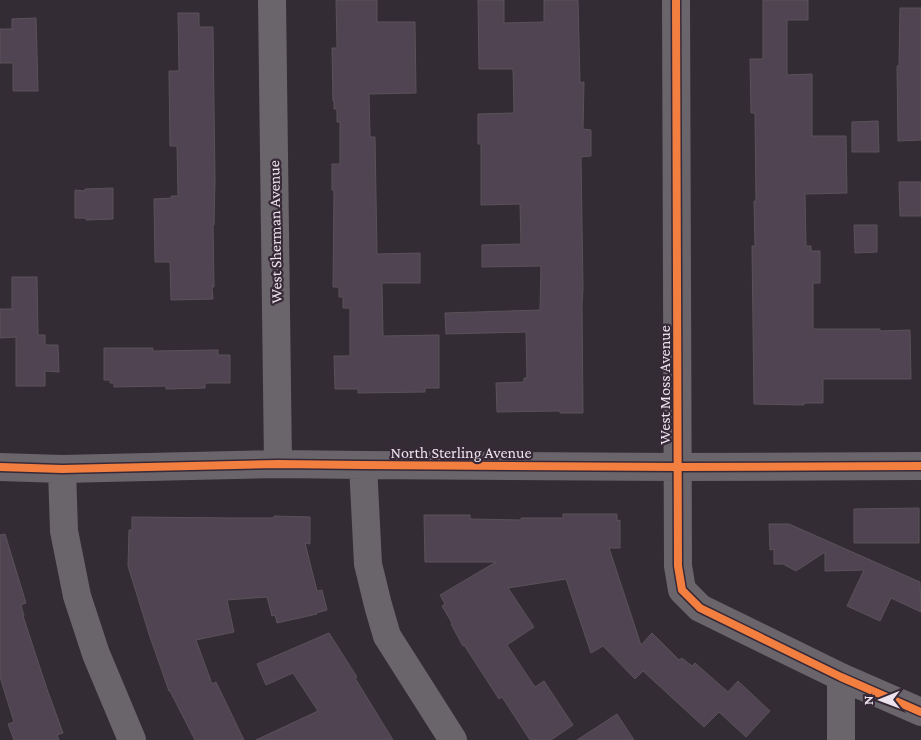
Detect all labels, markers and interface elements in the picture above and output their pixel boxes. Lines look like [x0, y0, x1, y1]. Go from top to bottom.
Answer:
street label: West Sherman Avenue [265, 160, 285, 304]
street label: West Moss Avenue [656, 325, 673, 445]
street label: North Sterling Avenue [390, 444, 532, 462]
north arrow [856, 675, 906, 725]
text: N [860, 695, 876, 705]

